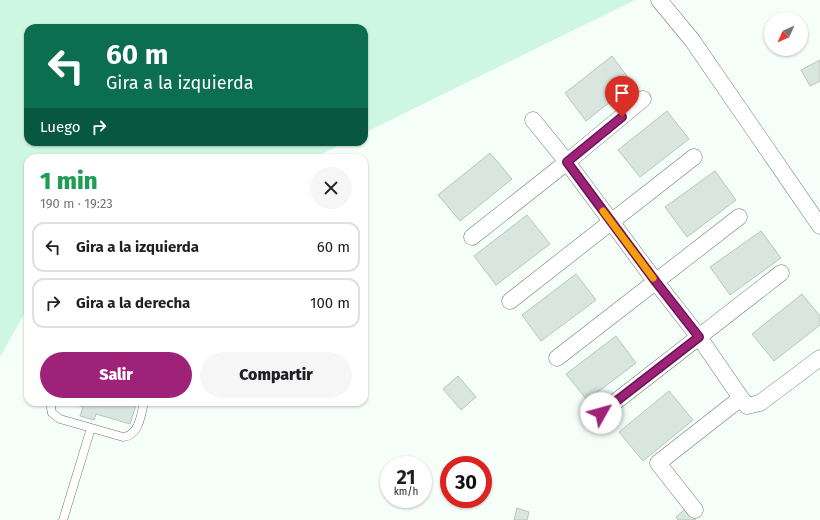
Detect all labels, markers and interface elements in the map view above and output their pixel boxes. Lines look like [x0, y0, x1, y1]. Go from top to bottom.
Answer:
north arrow [764, 12, 808, 56]
map controls [764, 12, 808, 56]
text: 60 m [106, 38, 168, 71]
icon: left [40, 40, 92, 92]
text: Gira a la izquierda [106, 72, 254, 94]
pin [605, 76, 639, 117]
icon: arrive [611, 82, 633, 104]
icon: right [88, 116, 110, 138]
text: Luego [40, 118, 80, 136]
text: 1 min [40, 167, 98, 195]
button: close [310, 167, 352, 209]
text: 190 m · 19:23 [40, 196, 113, 211]
icon: left [42, 236, 64, 258]
text: Gira a la izquierda [76, 238, 199, 256]
text: 60 m [317, 238, 350, 256]
icon: right [42, 292, 64, 314]
text: Gira a la derecha [76, 294, 190, 312]
text: 100 m [310, 294, 350, 312]
button: Salir [40, 352, 192, 398]
button: Compartir [200, 352, 352, 398]
position arrow [580, 392, 622, 434]
speed limit sign: 30 [440, 456, 492, 508]
text: 21 [396, 465, 416, 489]
text: km/h [394, 486, 418, 498]

